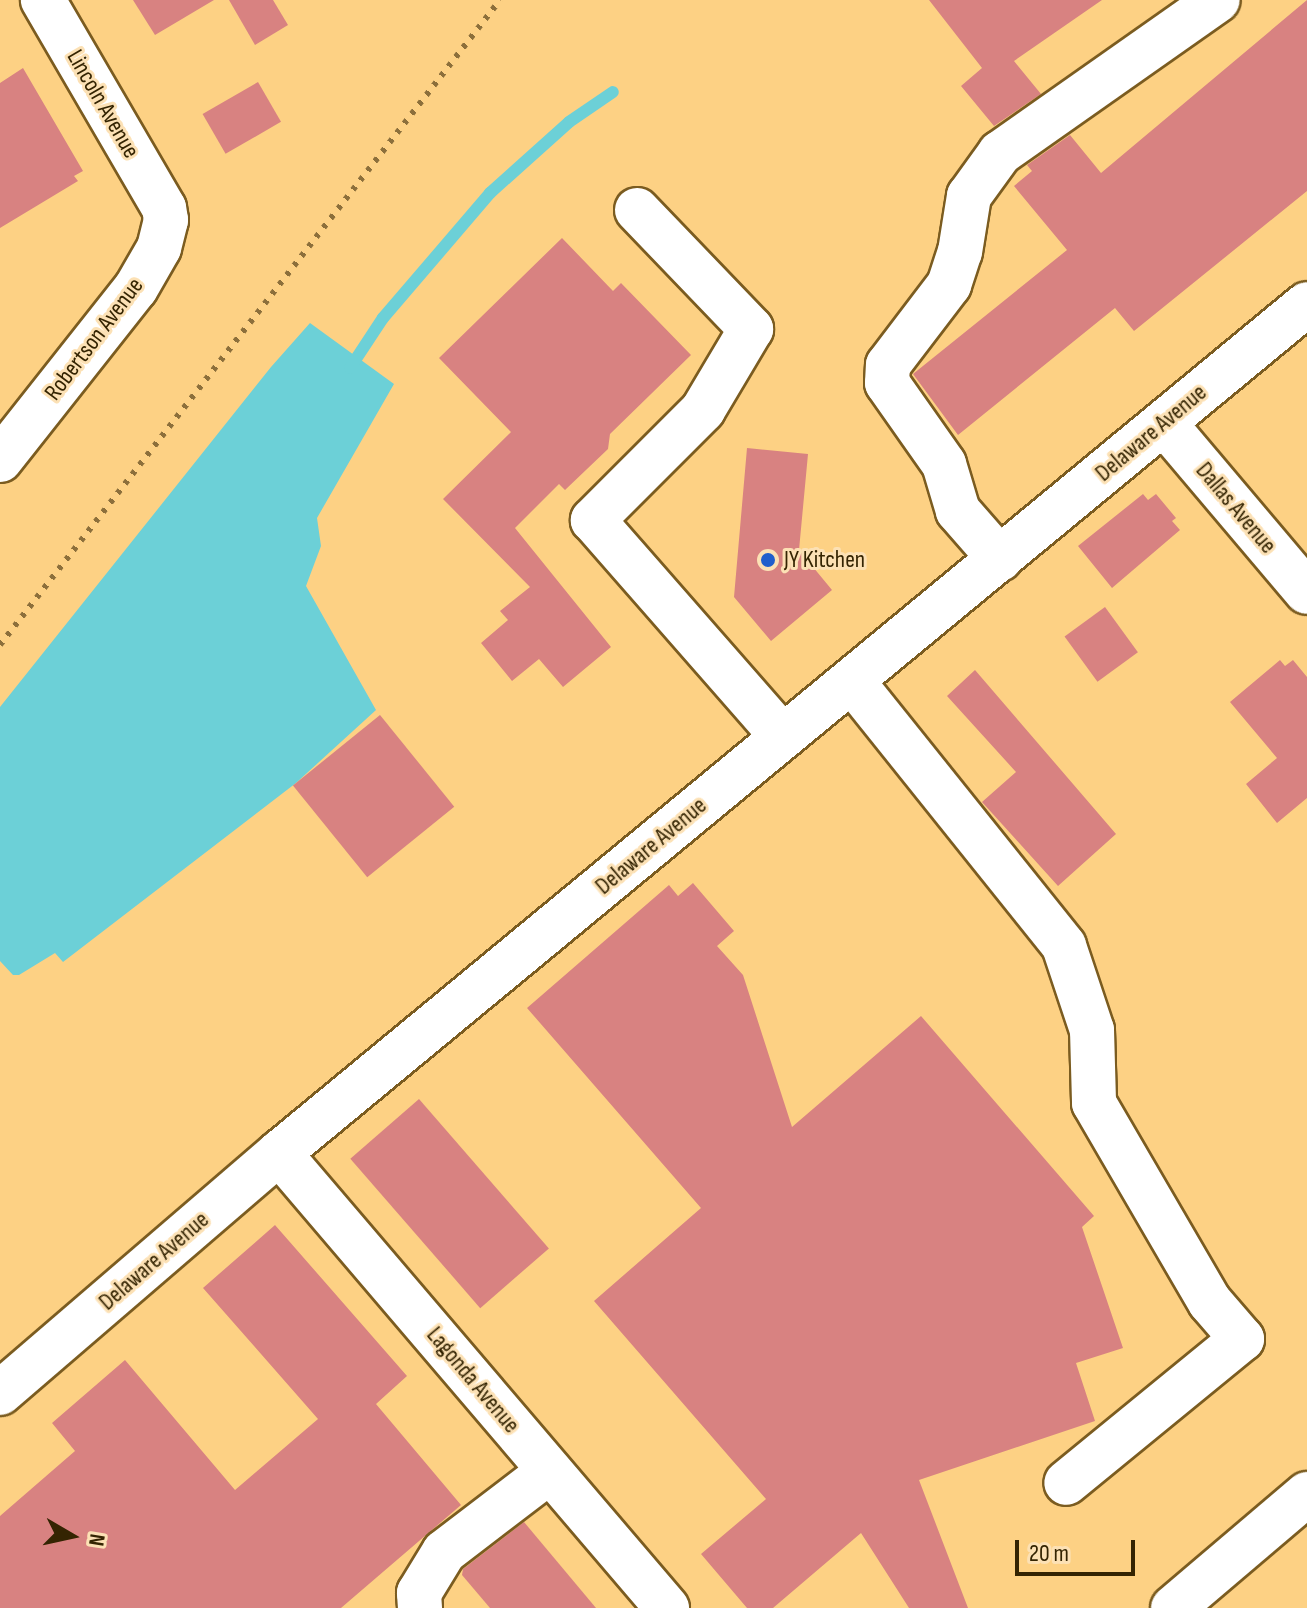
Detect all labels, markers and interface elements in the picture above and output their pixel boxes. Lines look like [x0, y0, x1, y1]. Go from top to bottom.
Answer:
street label: Lincoln Avenue [60, 45, 146, 163]
street label: Robertson Avenue [39, 272, 149, 406]
street label: Delaware Avenue [1090, 378, 1212, 488]
street label: Dallas Avenue [1190, 457, 1282, 559]
place label: JY Kitchen [784, 546, 865, 574]
marker: JY Kitchen [759, 551, 777, 569]
street label: Delaware Avenue [590, 791, 712, 901]
street label: Delaware Avenue [93, 1205, 215, 1317]
street label: Lagonda Avenue [420, 1321, 526, 1439]
north arrow [32, 1496, 112, 1576]
scale bar [1019, 1524, 1139, 1574]
text: N [82, 1532, 110, 1548]
text: 20 m [1029, 1539, 1069, 1568]

